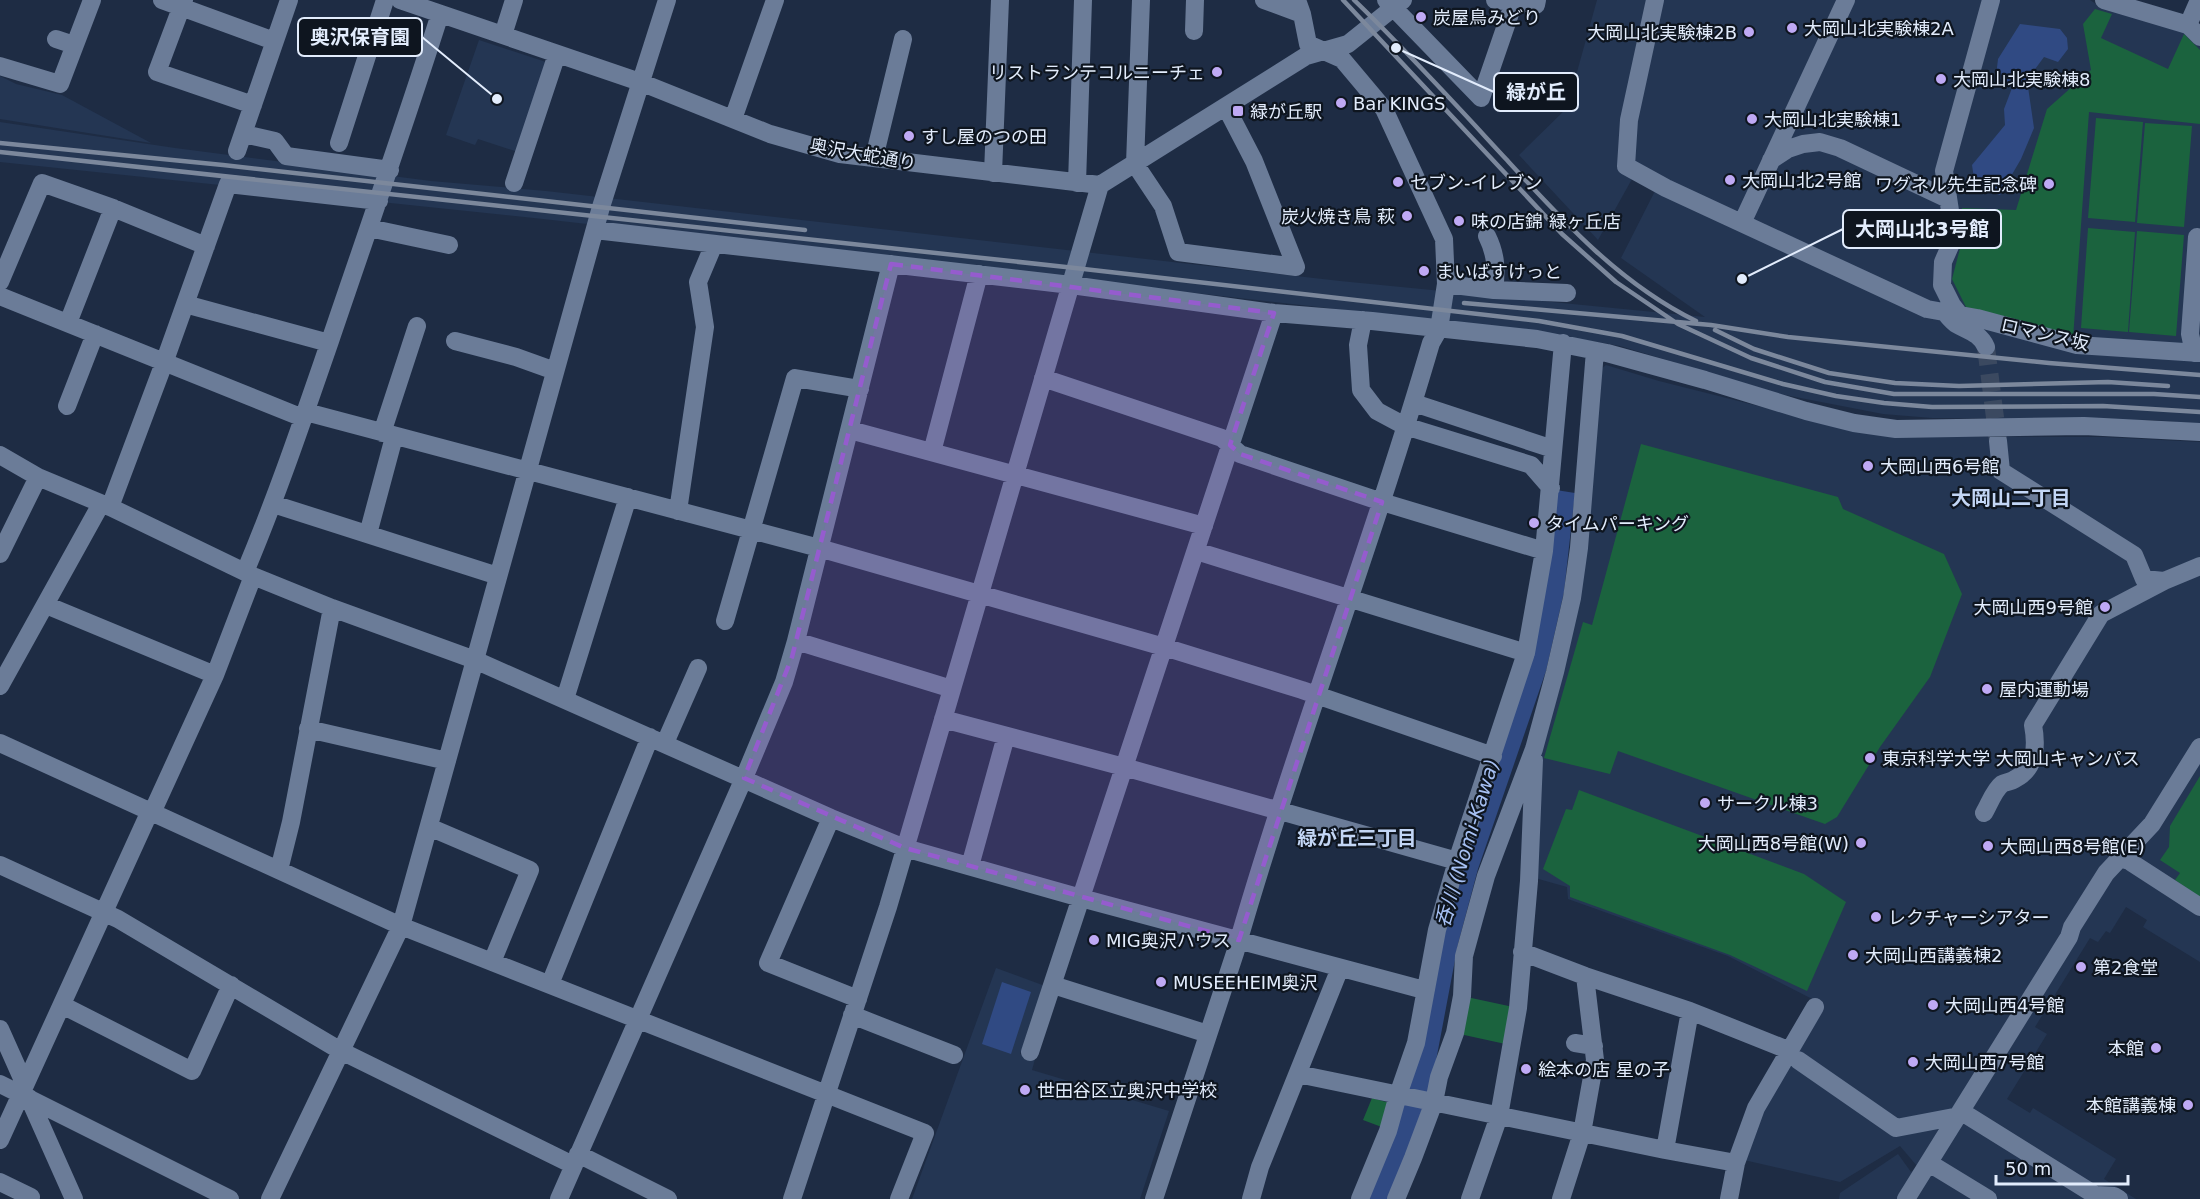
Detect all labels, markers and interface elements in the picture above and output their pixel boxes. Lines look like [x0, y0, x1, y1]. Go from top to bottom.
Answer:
place label: 炭屋鳥みどり [1433, 7, 1541, 28]
marker: 炭屋鳥みどり [1414, 10, 1428, 24]
callout: 奥沢保育園 [298, 18, 422, 56]
place label: 大岡山北実験棟2A [1804, 18, 1954, 39]
marker: 大岡山北実験棟2A [1785, 21, 1799, 35]
place label: 大岡山北実験棟2B [1587, 22, 1737, 43]
text: 奥沢保育園 [310, 25, 410, 49]
marker: 大岡山北実験棟2B [1742, 25, 1756, 39]
place label: リストランテコルニーチェ [989, 62, 1205, 83]
marker: リストランテコルニーチェ [1210, 65, 1224, 79]
place label: 大岡山北実験棟8 [1953, 69, 2090, 90]
marker: 大岡山北実験棟8 [1934, 72, 1948, 86]
callout: 緑が丘 [1494, 73, 1578, 111]
text: 緑が丘 [1506, 80, 1566, 104]
place label: Bar KINGS [1353, 93, 1445, 114]
marker: Bar KINGS [1334, 96, 1348, 110]
place label: 緑が丘駅 [1250, 101, 1322, 122]
marker: 緑が丘駅 [1231, 104, 1245, 118]
place label: 大岡山北実験棟1 [1764, 109, 1901, 130]
marker: 大岡山北実験棟1 [1745, 112, 1759, 126]
place label: すし屋のつの田 [921, 126, 1047, 147]
marker: すし屋のつの田 [902, 129, 916, 143]
street label: 奥沢大蛇通り [808, 134, 918, 174]
place label: 大岡山北2号館 [1742, 170, 1861, 191]
place label: セブン-イレブン [1410, 172, 1543, 193]
marker: 大岡山北2号館 [1723, 173, 1737, 187]
place label: ワグネル先生記念碑 [1875, 174, 2037, 195]
marker: セブン-イレブン [1391, 175, 1405, 189]
marker: ワグネル先生記念碑 [2042, 177, 2056, 191]
place label: 炭火焼き鳥 萩 [1281, 206, 1395, 227]
marker: 炭火焼き鳥 萩 [1400, 209, 1414, 223]
callout: 大岡山北3号館 [1843, 210, 2001, 248]
place label: 味の店錦 緑ヶ丘店 [1471, 211, 1621, 232]
marker: 味の店錦 緑ヶ丘店 [1452, 214, 1466, 228]
text: 大岡山北3号館 [1855, 217, 1989, 241]
place label: まいばすけっと [1436, 261, 1562, 282]
marker: まいばすけっと [1417, 264, 1431, 278]
street label: ロマンス坂 [1999, 314, 2091, 354]
place label: 大岡山西6号館 [1880, 456, 1999, 477]
marker: 大岡山西6号館 [1861, 459, 1875, 473]
district label: 大岡山二丁目 [1951, 486, 2071, 510]
place label: タイムパーキング [1546, 513, 1689, 534]
marker: タイムパーキング [1527, 516, 1541, 530]
place label: 大岡山西9号館 [1974, 597, 2093, 618]
marker: 大岡山西9号館 [2098, 600, 2112, 614]
place label: 屋内運動場 [1999, 679, 2089, 700]
marker: 屋内運動場 [1980, 682, 1994, 696]
place label: 東京科学大学 大岡山キャンパス [1882, 748, 2140, 769]
marker: 東京科学大学 大岡山キャンパス [1863, 751, 1877, 765]
water label: 呑川 (Nomi-Kawa) [1430, 756, 1504, 930]
place label: サークル棟3 [1717, 793, 1818, 814]
marker: サークル棟3 [1698, 796, 1712, 810]
district label: 緑が丘三丁目 [1297, 826, 1417, 850]
place label: 大岡山西8号館(W) [1698, 833, 1849, 854]
marker: 大岡山西8号館(W) [1854, 836, 1868, 850]
place label: 大岡山西8号館(E) [2000, 836, 2145, 857]
marker: 大岡山西8号館(E) [1981, 839, 1995, 853]
place label: レクチャーシアター [1888, 907, 2049, 928]
marker: レクチャーシアター [1869, 910, 1883, 924]
place label: MIG奥沢ハウス [1106, 930, 1231, 951]
marker: MIG奥沢ハウス [1087, 933, 1101, 947]
place label: 大岡山西講義棟2 [1865, 945, 2002, 966]
marker: 大岡山西講義棟2 [1846, 948, 1860, 962]
place label: 第2食堂 [2093, 957, 2158, 978]
marker: 第2食堂 [2074, 960, 2088, 974]
place label: MUSEEHEIM奥沢 [1173, 972, 1318, 993]
marker: MUSEEHEIM奥沢 [1154, 975, 1168, 989]
place label: 大岡山西4号館 [1945, 995, 2064, 1016]
marker: 大岡山西4号館 [1926, 998, 1940, 1012]
place label: 本館 [2108, 1038, 2144, 1059]
marker: 本館 [2149, 1041, 2163, 1055]
place label: 大岡山西7号館 [1925, 1052, 2044, 1073]
marker: 大岡山西7号館 [1906, 1055, 1920, 1069]
place label: 絵本の店 星の子 [1538, 1059, 1670, 1080]
marker: 絵本の店 星の子 [1519, 1062, 1533, 1076]
place label: 世田谷区立奥沢中学校 [1037, 1080, 1217, 1101]
marker: 世田谷区立奥沢中学校 [1018, 1083, 1032, 1097]
place label: 本館講義棟 [2086, 1095, 2176, 1116]
marker: 本館講義棟 [2181, 1098, 2195, 1112]
scale bar [1996, 1148, 2128, 1186]
text: 50 m [2005, 1158, 2051, 1179]

